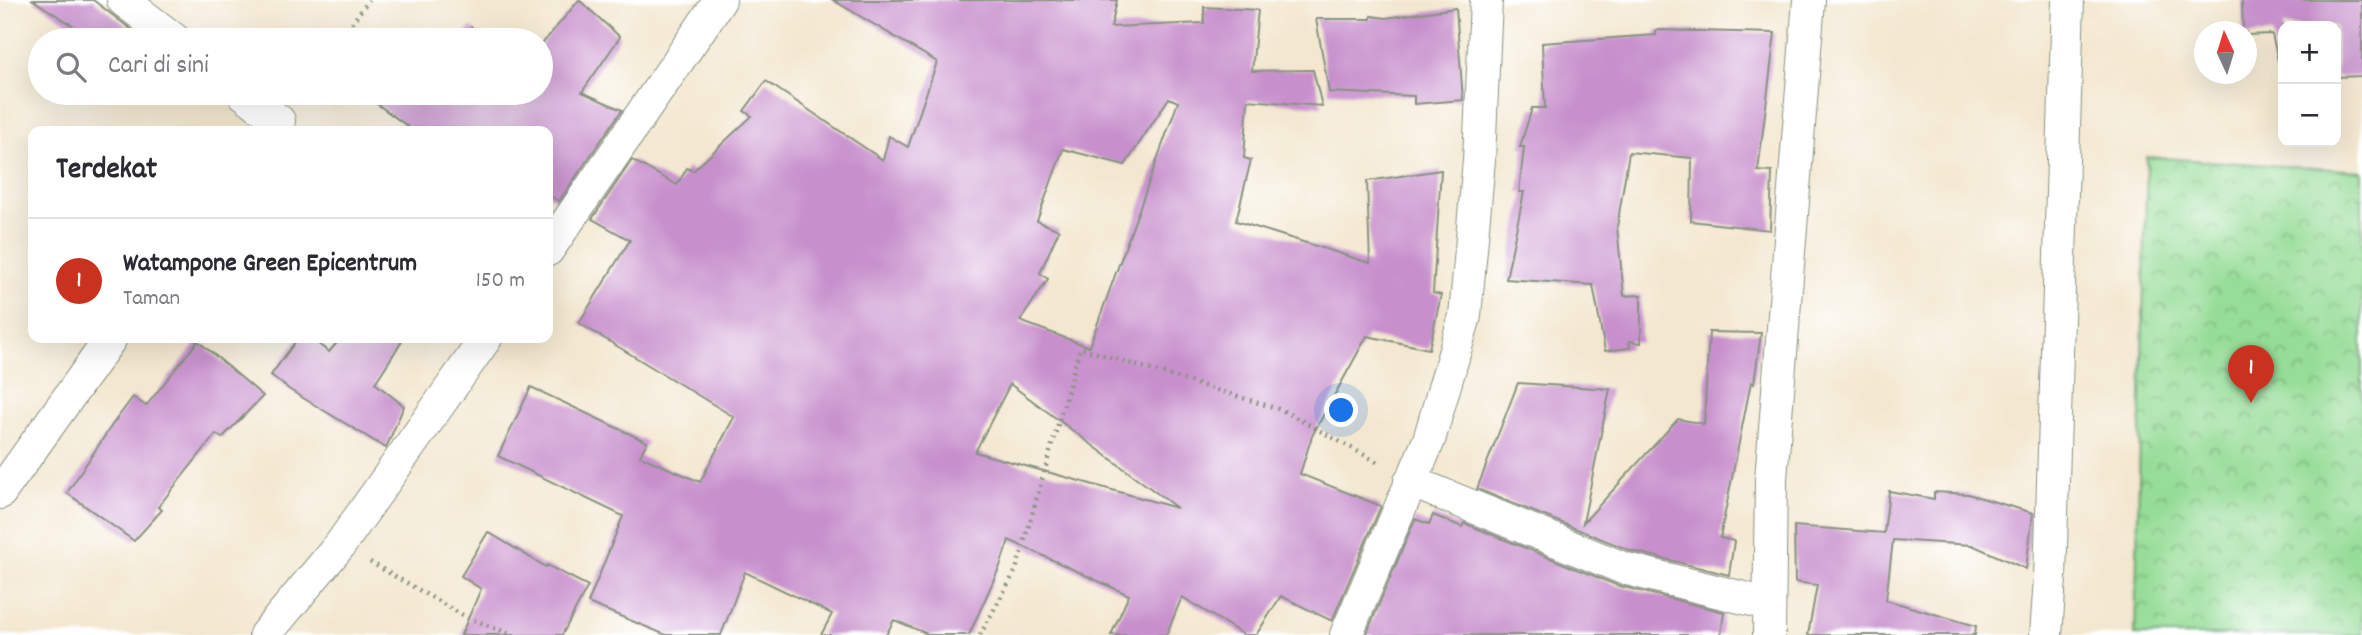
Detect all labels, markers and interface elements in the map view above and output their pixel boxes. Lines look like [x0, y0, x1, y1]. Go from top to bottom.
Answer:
north arrow [2194, 21, 2257, 84]
map controls [2278, 21, 2341, 147]
button: + [2278, 21, 2341, 84]
search box [28, 28, 553, 105]
icon: search [52, 48, 90, 86]
text: Cari di sini [108, 48, 209, 85]
button: − [2278, 84, 2341, 147]
text: Terdekat [56, 150, 157, 193]
text: Watampone Green Epicentrum [123, 246, 417, 283]
text: 1 [76, 265, 82, 298]
text: 150 m [476, 265, 525, 298]
text: Taman [123, 283, 180, 316]
pin: 1 [2228, 345, 2274, 403]
your location [1324, 393, 1358, 427]

